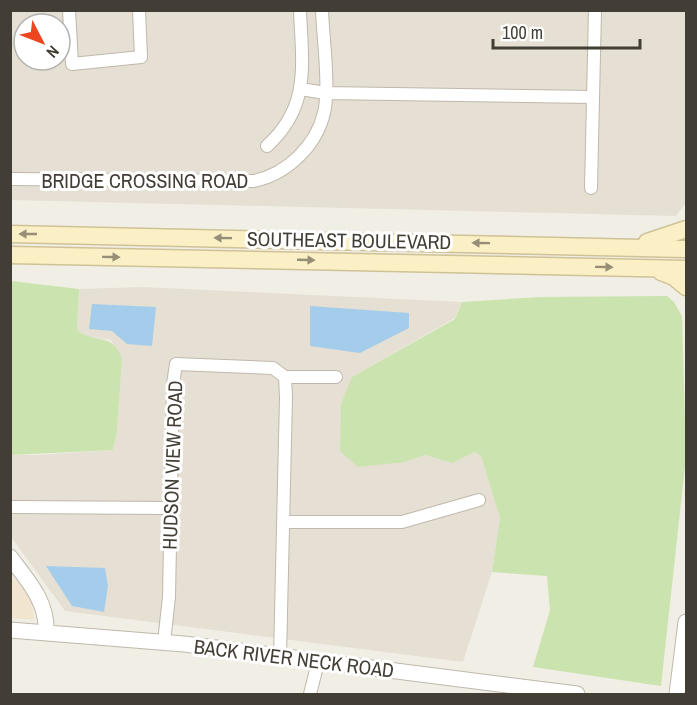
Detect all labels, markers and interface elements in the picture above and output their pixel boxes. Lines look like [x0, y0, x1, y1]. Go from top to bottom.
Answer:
north arrow [12, 12, 72, 72]
scale bar [493, 12, 640, 50]
text: 100 m [502, 20, 543, 45]
text: N [42, 41, 64, 63]
street label: BRIDGE CROSSING ROAD [42, 167, 248, 194]
street label: SOUTHEAST BOULEVARD [247, 225, 451, 255]
one-way arrow [19, 229, 38, 239]
one-way arrow [214, 233, 233, 242]
one-way arrow [472, 238, 491, 248]
one-way arrow [101, 252, 120, 261]
one-way arrow [296, 255, 315, 264]
one-way arrow [594, 262, 613, 272]
street label: HUDSON VIEW ROAD [156, 380, 188, 550]
street label: BACK RIVER NECK ROAD [192, 632, 396, 684]

